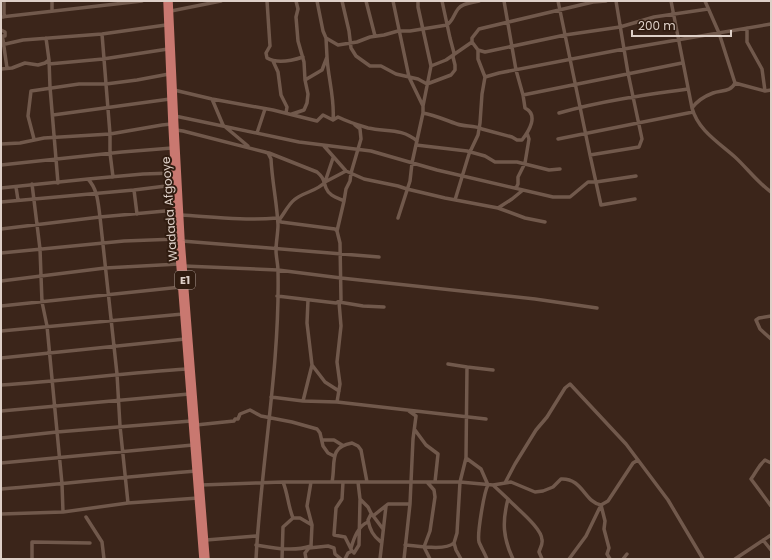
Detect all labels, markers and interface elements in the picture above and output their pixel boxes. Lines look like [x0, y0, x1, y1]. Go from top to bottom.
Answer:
scale bar [632, 12, 731, 38]
text: 200 m [638, 17, 676, 34]
street label: Wadada Afgooye [157, 156, 181, 262]
road number: E1 [175, 271, 195, 289]

